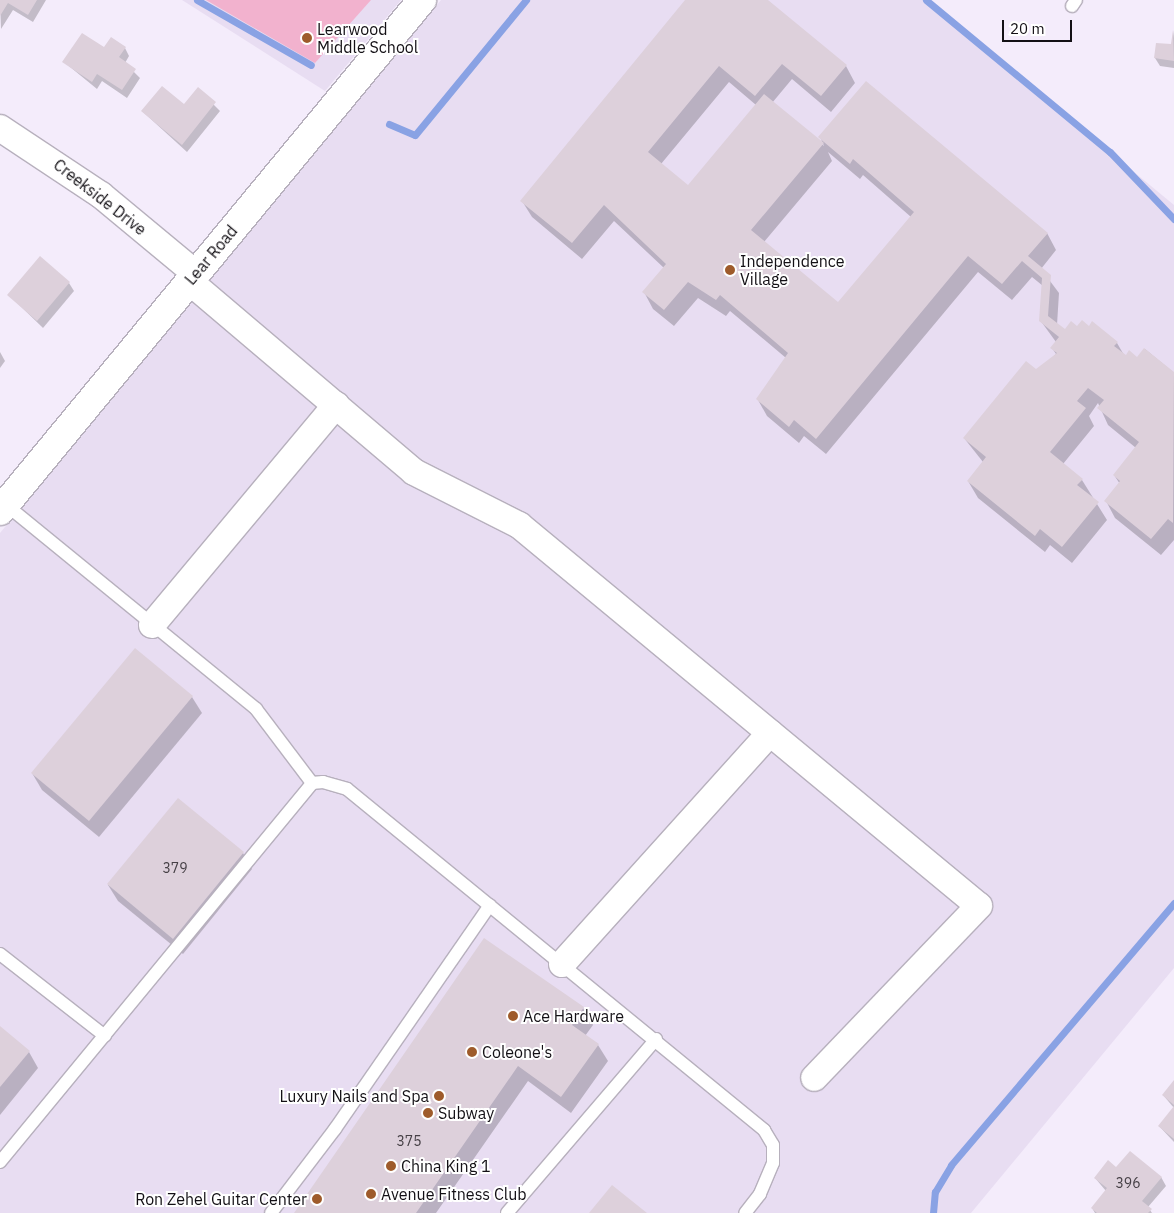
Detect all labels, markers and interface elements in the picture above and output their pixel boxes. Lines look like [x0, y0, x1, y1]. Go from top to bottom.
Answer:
scale bar [1004, 10, 1074, 42]
place label: Learwood Middle School [317, 19, 418, 57]
text: 20 m [1010, 19, 1045, 38]
marker: Learwood Middle School [301, 32, 313, 44]
street label: Creekside Drive [50, 155, 150, 239]
street label: Lear Road [181, 221, 241, 289]
place label: Independence Village [740, 251, 845, 289]
marker: Independence Village [724, 264, 736, 276]
house number: 379 [162, 860, 188, 876]
place label: Ace Hardware [523, 1006, 624, 1026]
marker: Ace Hardware [507, 1010, 519, 1022]
place label: Coleone's [482, 1042, 552, 1062]
marker: Coleone's [466, 1046, 478, 1058]
place label: Luxury Nails and Spa [279, 1086, 429, 1106]
marker: Luxury Nails and Spa [433, 1090, 445, 1102]
place label: Subway [438, 1103, 494, 1123]
marker: Subway [422, 1107, 434, 1119]
house number: 375 [396, 1133, 422, 1149]
place label: China King 1 [401, 1156, 490, 1176]
marker: China King 1 [385, 1160, 397, 1172]
house number: 396 [1115, 1175, 1141, 1191]
place label: Avenue Fitness Club [381, 1184, 527, 1204]
marker: Avenue Fitness Club [365, 1188, 377, 1200]
place label: Ron Zehel Guitar Center [135, 1189, 307, 1209]
marker: Ron Zehel Guitar Center [311, 1193, 323, 1205]

